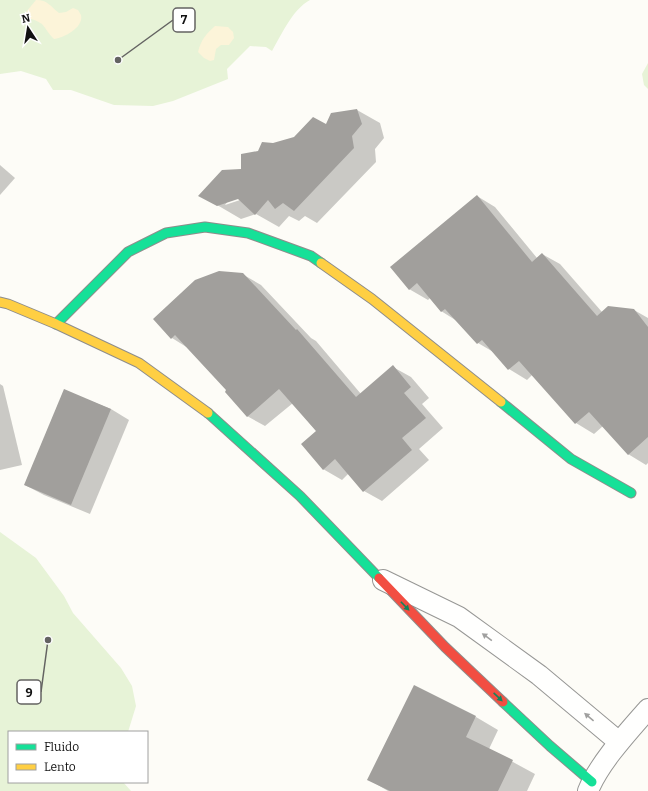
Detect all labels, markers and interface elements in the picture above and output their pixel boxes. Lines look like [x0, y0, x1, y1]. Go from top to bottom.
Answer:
north arrow [8, 8, 48, 48]
callout: 7 [173, 8, 195, 32]
text: N [21, 11, 32, 26]
text: 7 [181, 13, 188, 27]
one-way arrow [400, 601, 410, 611]
one-way arrow [481, 633, 492, 641]
callout: 9 [17, 680, 41, 704]
text: 9 [25, 686, 33, 700]
one-way arrow [493, 692, 503, 702]
one-way arrow [584, 713, 594, 722]
legend [8, 731, 148, 783]
text: Fluido [44, 740, 79, 754]
text: Lento [44, 760, 76, 774]

